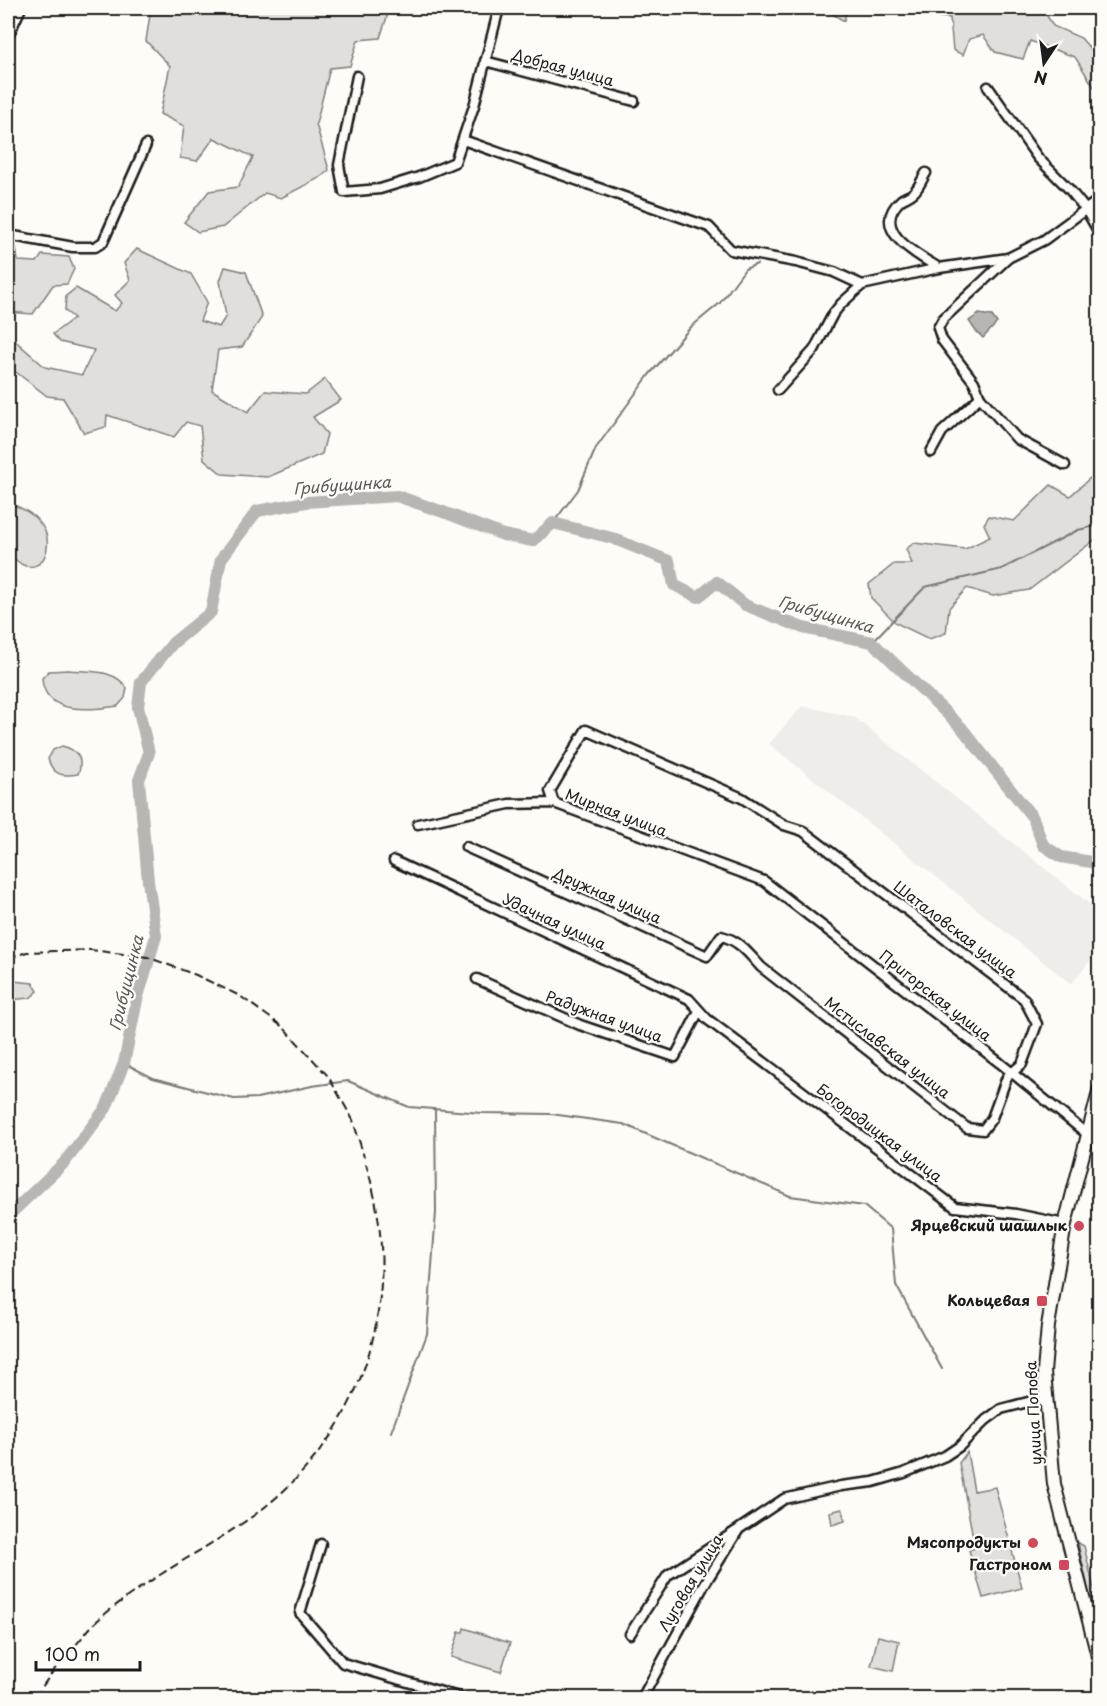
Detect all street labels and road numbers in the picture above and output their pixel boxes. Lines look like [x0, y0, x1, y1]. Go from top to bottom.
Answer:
street label: Добрая улица [509, 42, 617, 91]
street label: Мирная улица [562, 782, 671, 842]
street label: Дружная улица [549, 860, 666, 929]
street label: Шаталовская улица [889, 875, 1023, 983]
street label: Удачная улица [499, 887, 611, 955]
street label: Пригорская улица [875, 944, 997, 1046]
street label: Радужная улица [543, 984, 667, 1048]
street label: Мстиславская улица [820, 990, 956, 1104]
street label: Богородицкая улица [812, 1077, 948, 1187]
street label: улица Попова [1018, 1360, 1047, 1466]
street label: Луговая улица [651, 1529, 728, 1635]

